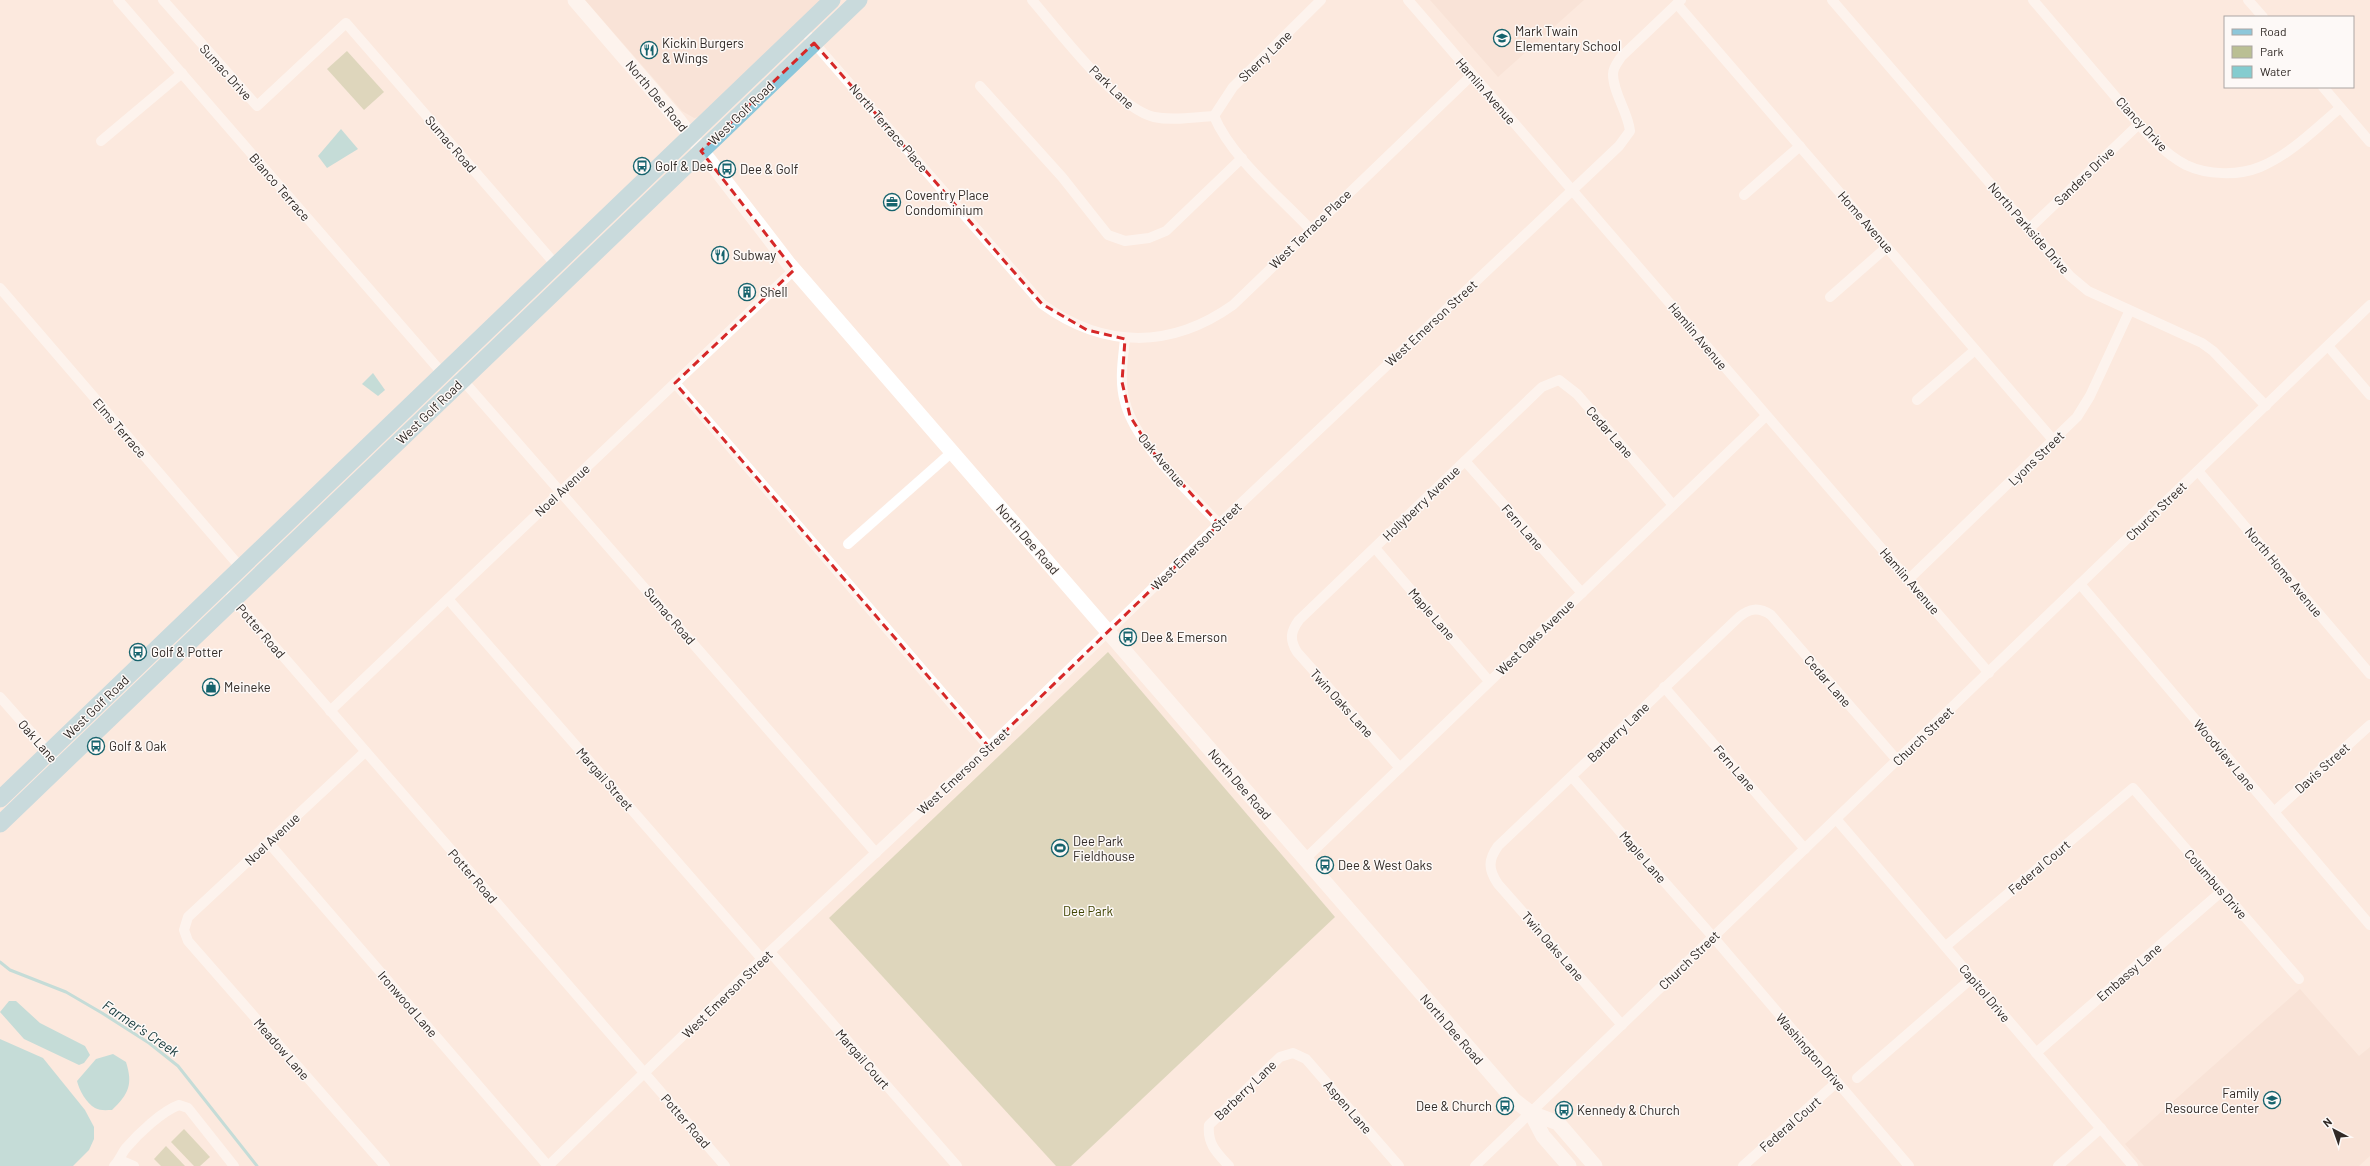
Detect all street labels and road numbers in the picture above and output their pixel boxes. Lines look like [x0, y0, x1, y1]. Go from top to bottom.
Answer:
street label: Sherry Lane [1235, 27, 1295, 85]
street label: Sumac Drive [197, 41, 256, 104]
street label: Hamlin Avenue [1453, 54, 1519, 128]
street label: North Dee Road [622, 57, 692, 135]
street label: Park Lane [1086, 62, 1138, 112]
street label: West Golf Road [705, 78, 777, 148]
street label: North Terrace Place [846, 81, 932, 176]
street label: Clancy Drive [2113, 93, 2171, 155]
street label: Sumac Road [422, 112, 480, 176]
street label: Sanders Drive [2051, 143, 2118, 209]
street label: Bianco Terrace [246, 150, 314, 224]
street label: North Parkside Drive [1985, 179, 2073, 277]
street label: West Terrace Place [1266, 186, 1354, 272]
street label: Home Avenue [1835, 188, 1897, 256]
street label: West Emerson Street [1382, 276, 1480, 370]
street label: Hamlin Avenue [1665, 299, 1731, 373]
street label: West Golf Road [393, 377, 465, 447]
street label: Elms Terrace [90, 395, 150, 461]
street label: Cedar Lane [1583, 403, 1637, 461]
street label: Lyons Street [2005, 427, 2067, 489]
street label: Oak Avenue [1135, 430, 1189, 490]
street label: Noel Avenue [531, 460, 593, 520]
street label: Hollyberry Avenue [1379, 462, 1463, 544]
street label: Church Street [2122, 478, 2190, 544]
street label: West Emerson Street [1147, 499, 1245, 593]
street label: North Dee Road [993, 500, 1063, 578]
street label: Fern Lane [1499, 501, 1547, 553]
street label: North Home Avenue [2242, 524, 2326, 620]
street label: Hamlin Avenue [1877, 544, 1943, 618]
street label: Sumac Road [641, 584, 699, 648]
street label: Maple Lane [1405, 585, 1459, 643]
street label: West Oaks Avenue [1493, 596, 1577, 678]
street label: Potter Road [233, 601, 289, 661]
street label: Cedar Lane [1801, 652, 1855, 710]
street label: Twin Oaks Lane [1307, 665, 1377, 741]
street label: West Golf Road [60, 672, 132, 742]
street label: Barberry Lane [1584, 699, 1652, 765]
street label: Church Street [1889, 703, 1957, 769]
street label: Oak Lane [15, 716, 61, 766]
street label: Woodview Lane [2191, 716, 2260, 794]
street label: West Emerson Street [914, 724, 1012, 818]
street label: Davis Street [2291, 739, 2353, 797]
street label: Fern Lane [1711, 742, 1759, 794]
street label: Margail Street [573, 744, 637, 814]
street label: North Dee Road [1205, 745, 1275, 823]
street label: Noel Avenue [241, 809, 303, 869]
street label: Maple Lane [1616, 828, 1670, 886]
street label: Federal Court [2005, 836, 2073, 898]
street label: Potter Road [445, 846, 501, 906]
street label: Columbus Drive [2181, 846, 2251, 922]
street label: Twin Oaks Lane [1518, 908, 1588, 984]
street label: Church Street [1655, 927, 1723, 993]
street label: Embassy Lane [2093, 939, 2165, 1005]
street label: West Emerson Street [678, 947, 776, 1041]
street label: Capitol Drive [1956, 961, 2014, 1025]
street label: Ironwood Lane [375, 967, 441, 1041]
street label: North Dee Road [1417, 990, 1487, 1068]
street label: Washington Drive [1773, 1010, 1849, 1094]
street label: Meadow Lane [251, 1015, 313, 1083]
street label: Margail Court [832, 1026, 894, 1092]
street label: Barberry Lane [1211, 1057, 1279, 1123]
street label: Aspen Lane [1320, 1077, 1376, 1137]
street label: Potter Road [658, 1091, 714, 1151]
street label: Federal Court [1756, 1093, 1824, 1155]

